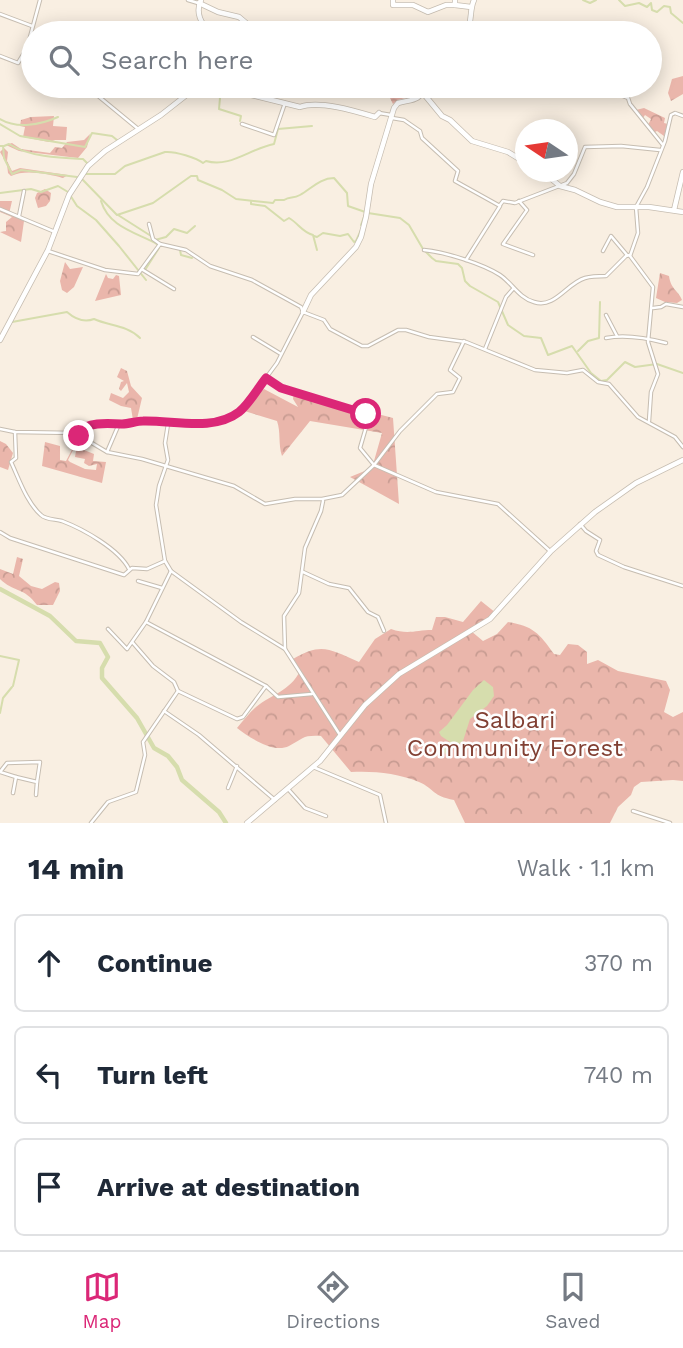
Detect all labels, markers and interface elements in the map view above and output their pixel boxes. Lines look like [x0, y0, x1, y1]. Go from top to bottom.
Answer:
search box [21, 21, 662, 98]
icon: search [45, 41, 83, 79]
text: Search here [101, 45, 253, 75]
north arrow [515, 119, 578, 182]
route start [350, 398, 381, 429]
route end [63, 420, 94, 451]
park label: Salbari Community Forest [407, 706, 623, 762]
text: 14 min [28, 851, 124, 886]
text: Walk · 1.1 km [517, 855, 655, 882]
icon: ahead [30, 944, 68, 982]
text: Continue [97, 948, 213, 978]
text: 370 m [584, 950, 653, 977]
icon: left [30, 1056, 68, 1094]
text: Turn left [97, 1060, 208, 1090]
text: 740 m [584, 1062, 653, 1089]
icon: arrive [30, 1168, 68, 1206]
text: Arrive at destination [97, 1172, 360, 1202]
tab: Map [83, 1268, 121, 1333]
tab: Directions [286, 1268, 380, 1333]
tab: Saved [545, 1268, 600, 1333]

